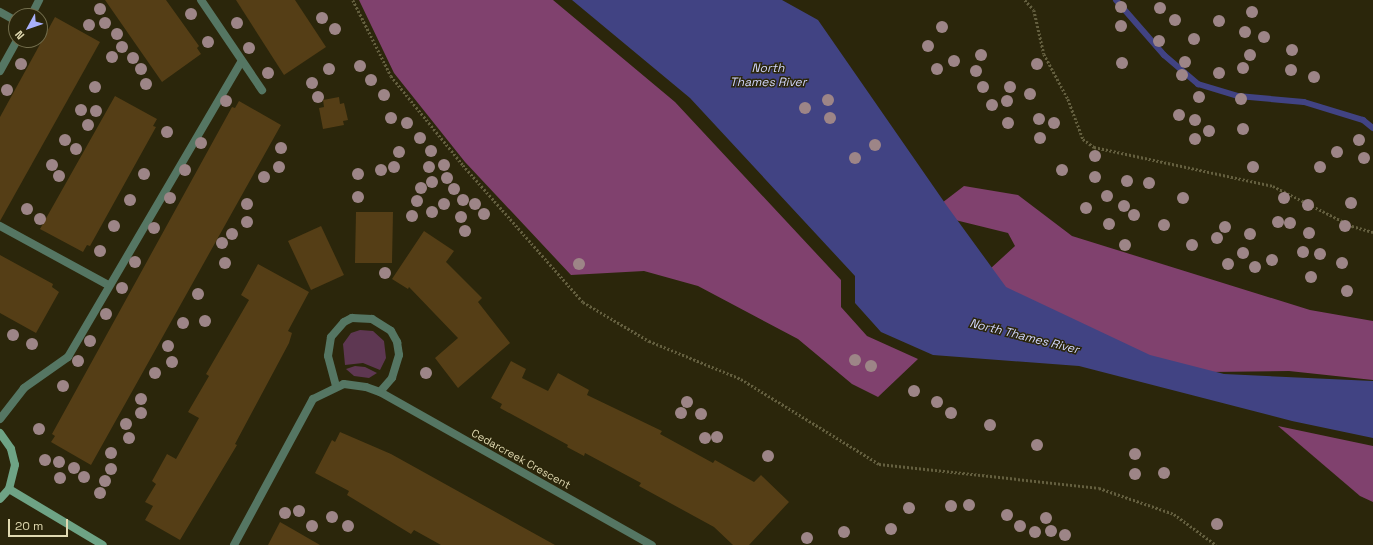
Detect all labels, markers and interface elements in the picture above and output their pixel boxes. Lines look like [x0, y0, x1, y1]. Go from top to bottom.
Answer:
north arrow [8, 8, 48, 48]
text: N [12, 28, 27, 42]
water label: North Thames River [730, 62, 806, 90]
water label: North Thames River [968, 316, 1080, 358]
street label: Cedarcreek Crescent [469, 426, 573, 492]
scale bar [10, 511, 70, 537]
text: 20 m [15, 518, 43, 534]

